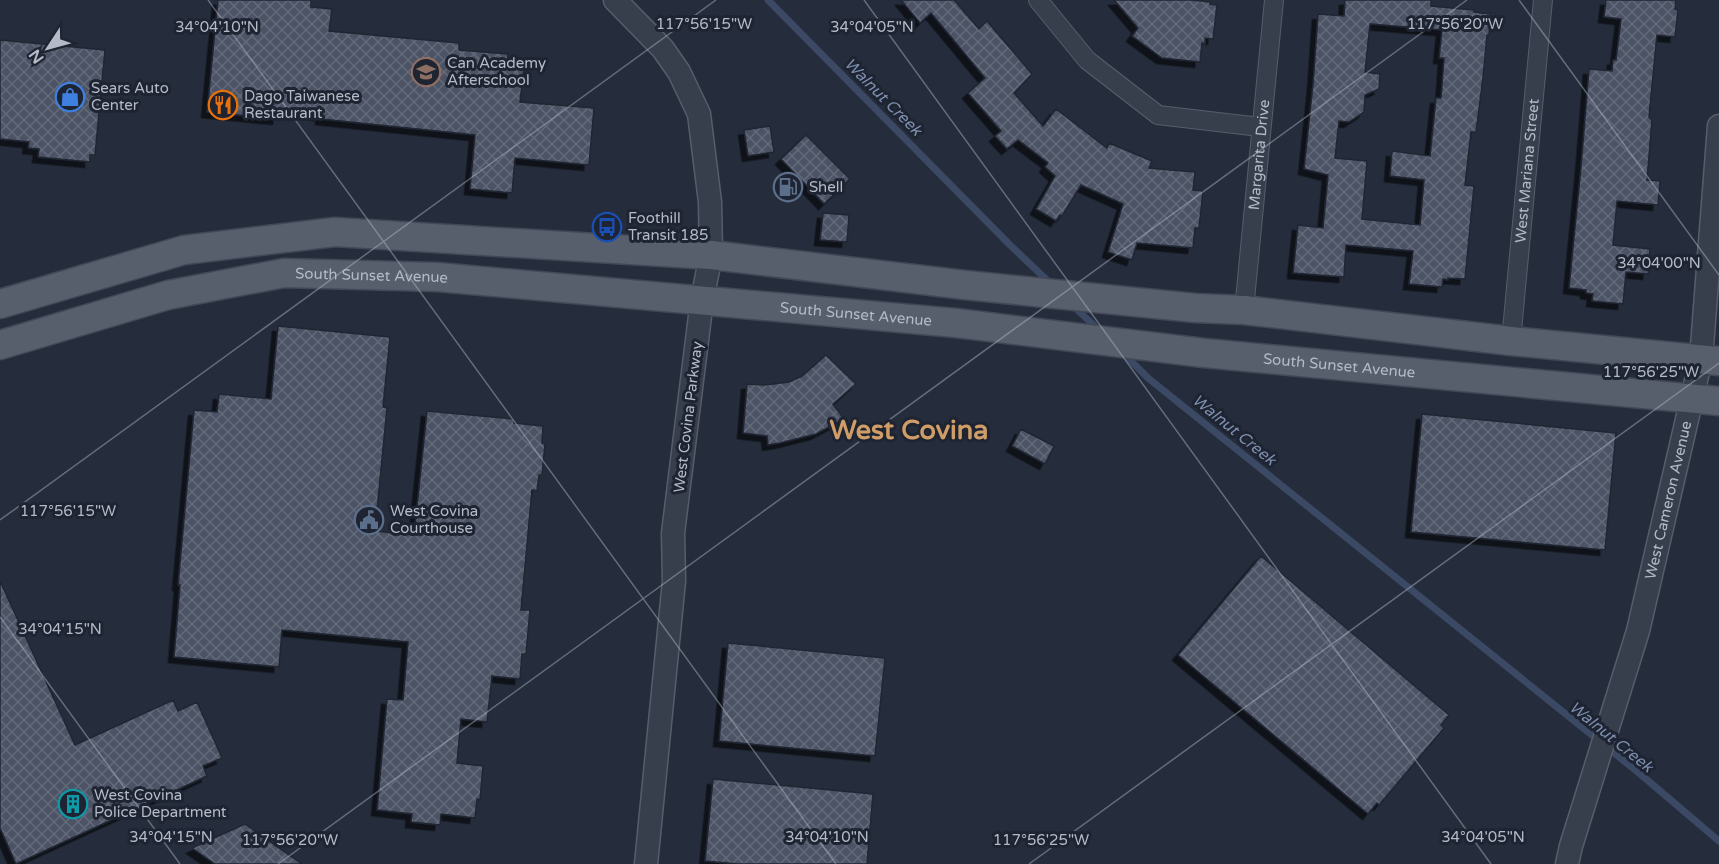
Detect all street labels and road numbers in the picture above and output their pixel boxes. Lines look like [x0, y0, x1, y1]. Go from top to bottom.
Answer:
street label: West Mariana Street [1511, 97, 1543, 244]
street label: Margarita Drive [1245, 99, 1273, 211]
street label: South Sunset Avenue [295, 264, 449, 287]
street label: South Sunset Avenue [779, 298, 933, 330]
street label: West Covina Parkway [670, 340, 706, 494]
street label: South Sunset Avenue [1262, 350, 1416, 382]
street label: West Cameron Avenue [1641, 419, 1695, 581]

